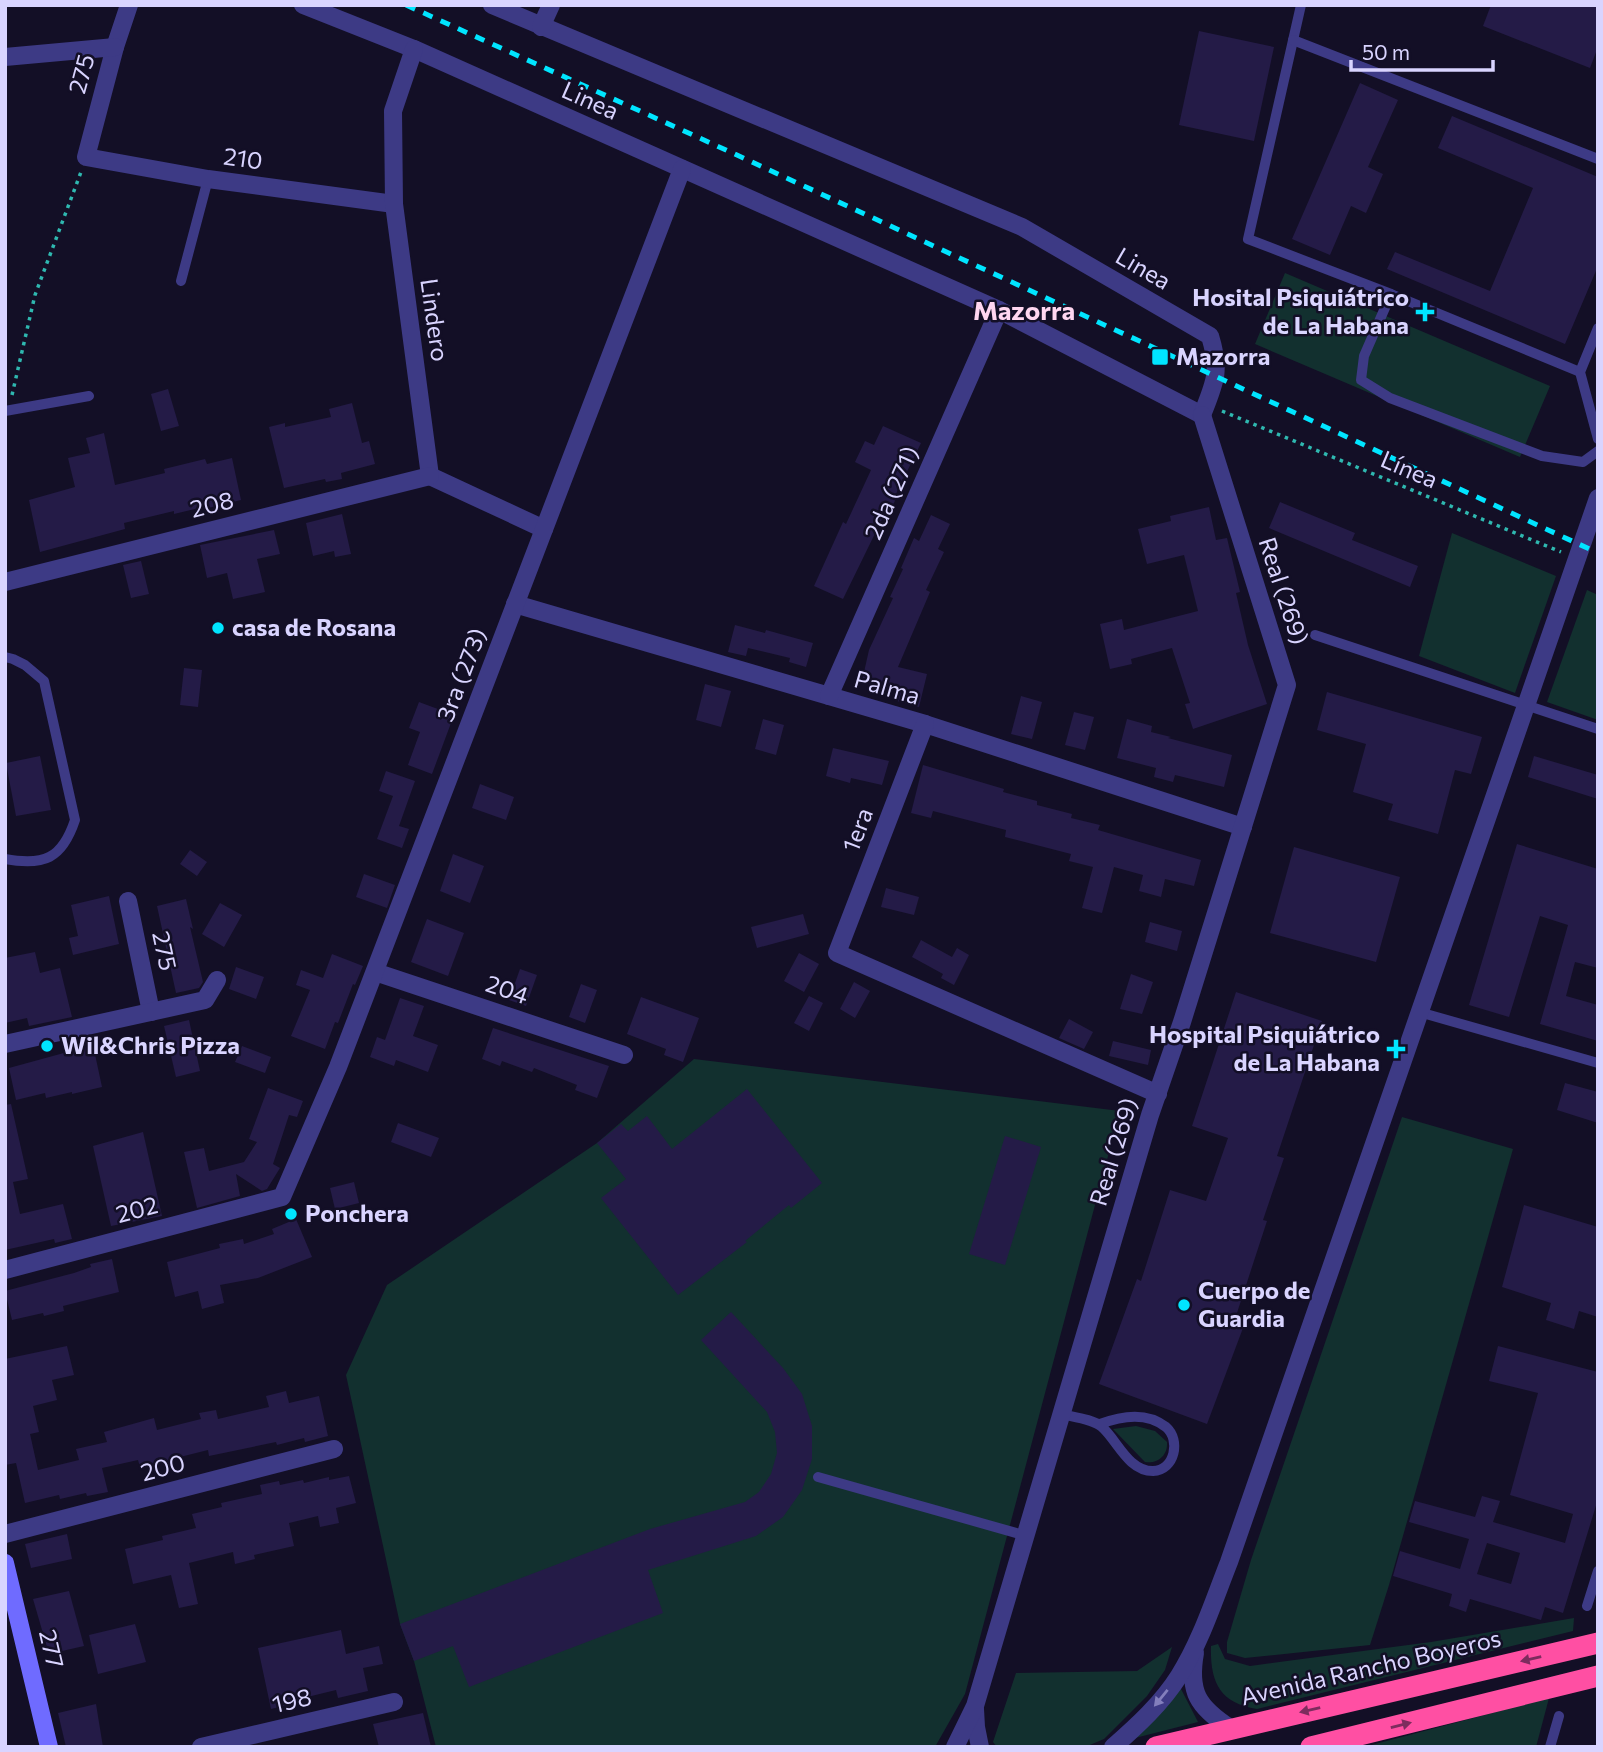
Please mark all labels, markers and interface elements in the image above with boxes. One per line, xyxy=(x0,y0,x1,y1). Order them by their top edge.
scale bar xyxy=(1351,28,1493,72)
text: 50 m xyxy=(1362,39,1410,64)
street label: 275 xyxy=(61,51,100,97)
street label: Linea xyxy=(558,74,623,125)
street label: 210 xyxy=(222,140,265,175)
street label: Linea xyxy=(1111,240,1176,295)
street label: Lindero xyxy=(415,276,456,363)
place label: Hosital Psiquiátrico de La Habana xyxy=(1192,282,1409,339)
district label: Mazorra xyxy=(973,294,1075,325)
marker: Hosital Psiquiátrico de La Habana xyxy=(1415,302,1435,322)
place label: Mazorra xyxy=(1176,341,1270,370)
marker: Mazorra xyxy=(1150,347,1170,367)
street label: 2da (271) xyxy=(857,441,924,544)
street label: Línea xyxy=(1377,444,1442,493)
street label: 208 xyxy=(187,484,236,523)
street label: Real (269) xyxy=(1253,533,1315,648)
place label: casa de Rosana xyxy=(232,612,396,641)
marker: casa de Rosana xyxy=(210,620,226,636)
street label: 3ra (273) xyxy=(430,624,492,725)
street label: Palma xyxy=(851,663,924,710)
street label: 1era xyxy=(835,803,878,856)
street label: 275 xyxy=(147,928,184,973)
street label: 204 xyxy=(482,968,533,1009)
place label: Hospital Psiquiátrico de La Habana xyxy=(1149,1019,1380,1076)
place label: Wil&Chris Pizza xyxy=(61,1030,240,1059)
marker: Wil&Chris Pizza xyxy=(39,1038,55,1054)
marker: Hospital Psiquiátrico de La Habana xyxy=(1386,1039,1406,1059)
street label: Real (269) xyxy=(1082,1094,1143,1209)
street label: 202 xyxy=(112,1189,161,1228)
place label: Ponchera xyxy=(305,1198,409,1227)
marker: Ponchera xyxy=(283,1206,299,1222)
place label: Cuerpo de Guardia xyxy=(1198,1275,1310,1332)
marker: Cuerpo de Guardia xyxy=(1176,1297,1192,1313)
street label: 200 xyxy=(137,1447,188,1486)
street label: Avenida Rancho Boyeros xyxy=(1238,1622,1504,1711)
street label: 277 xyxy=(34,1627,71,1671)
one-way arrow xyxy=(1520,1653,1542,1664)
street label: 198 xyxy=(269,1681,314,1718)
one-way arrow xyxy=(1154,1690,1169,1707)
one-way arrow xyxy=(1298,1704,1320,1715)
one-way arrow xyxy=(1390,1719,1412,1730)

